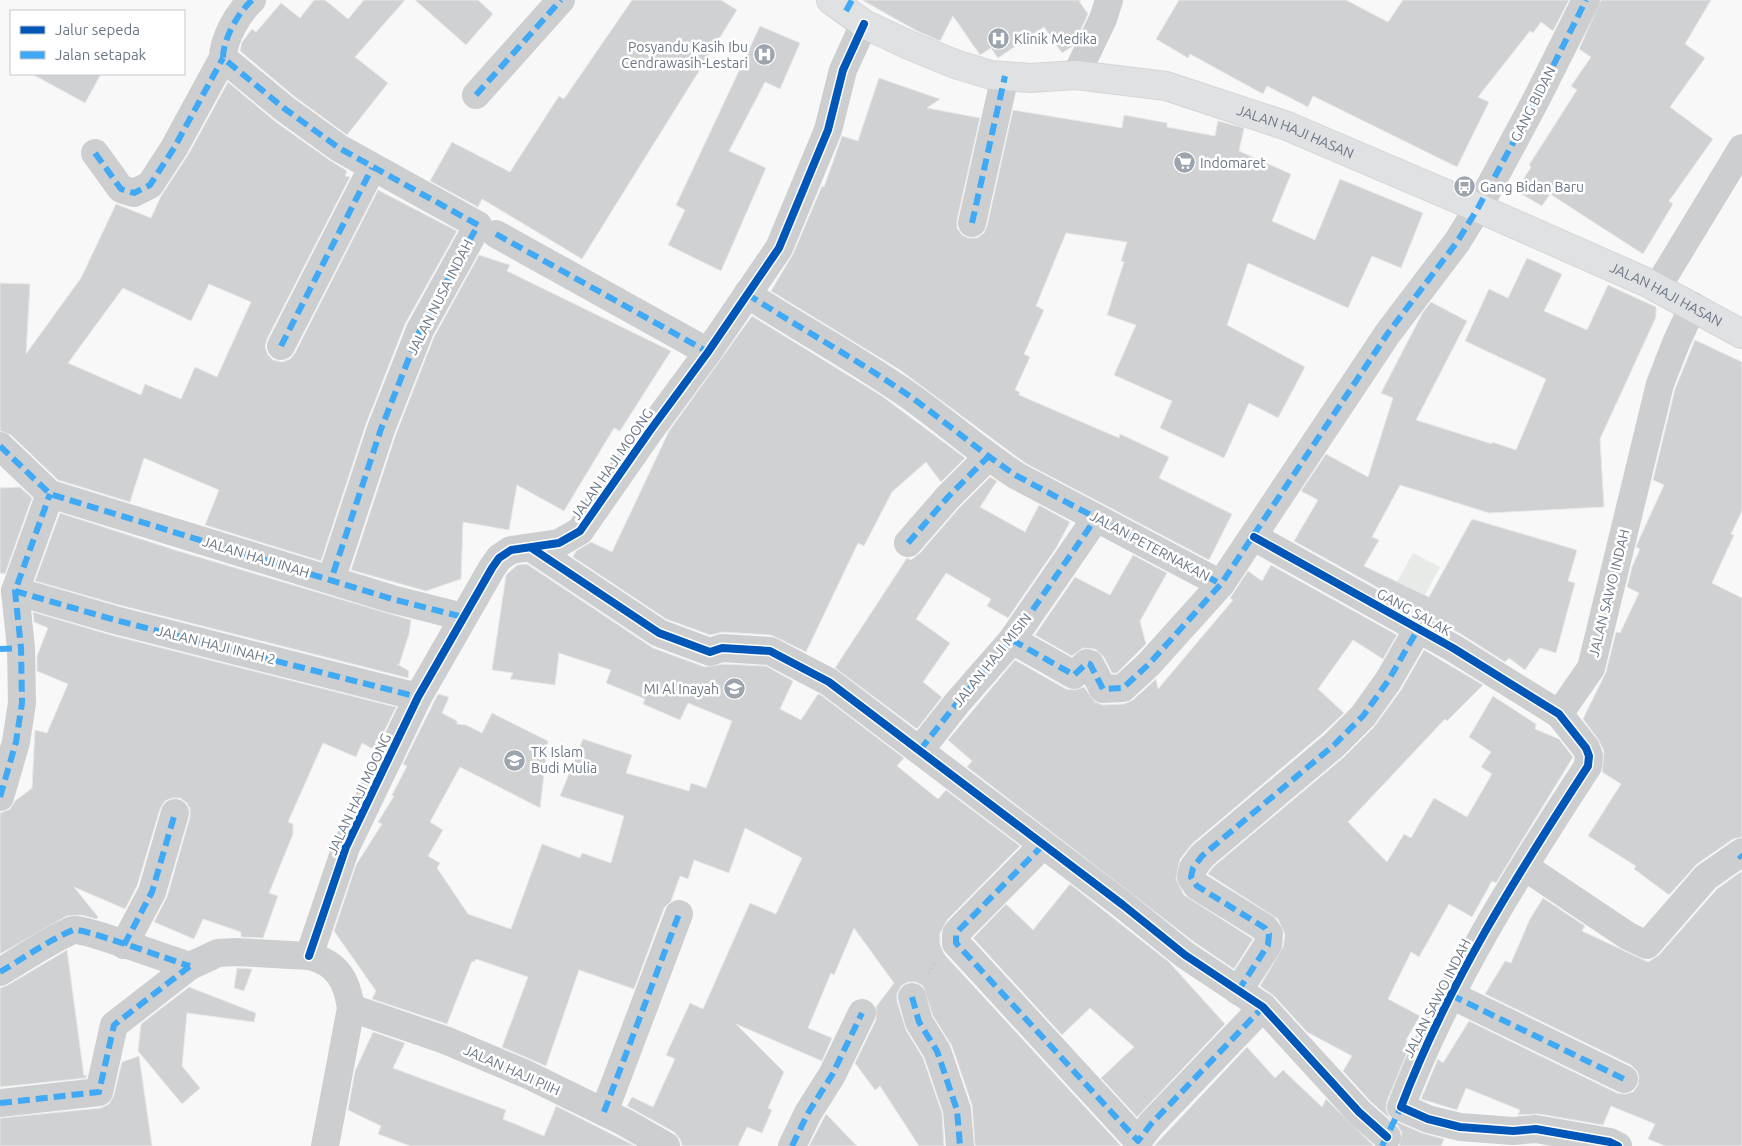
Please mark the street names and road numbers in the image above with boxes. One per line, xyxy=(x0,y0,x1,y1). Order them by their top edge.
street label: GANG BIDAN xyxy=(1507,64,1559,144)
street label: JALAN HAJI HASAN xyxy=(1235,102,1356,162)
street label: JALAN NUSA INDAH xyxy=(404,237,476,357)
street label: JALAN HAJI HASAN xyxy=(1607,259,1725,330)
street label: JALAN HAJI MOONG xyxy=(568,405,656,523)
street label: JALAN PETERNAKAN xyxy=(1087,508,1213,584)
street label: JALAN SAWO INDAH xyxy=(1585,527,1633,659)
street label: JALAN HAJI INAH xyxy=(201,533,311,581)
street label: GANG SALAK xyxy=(1374,585,1454,639)
street label: JALAN HAJI MISIN xyxy=(949,610,1035,710)
street label: JALAN HAJI INAH 2 xyxy=(155,622,277,668)
street label: JALAN HAJI MOONG xyxy=(324,731,394,857)
street label: JALAN SAWO INDAH xyxy=(1400,936,1474,1060)
street label: JALAN HAJI PIIH xyxy=(461,1042,563,1098)

